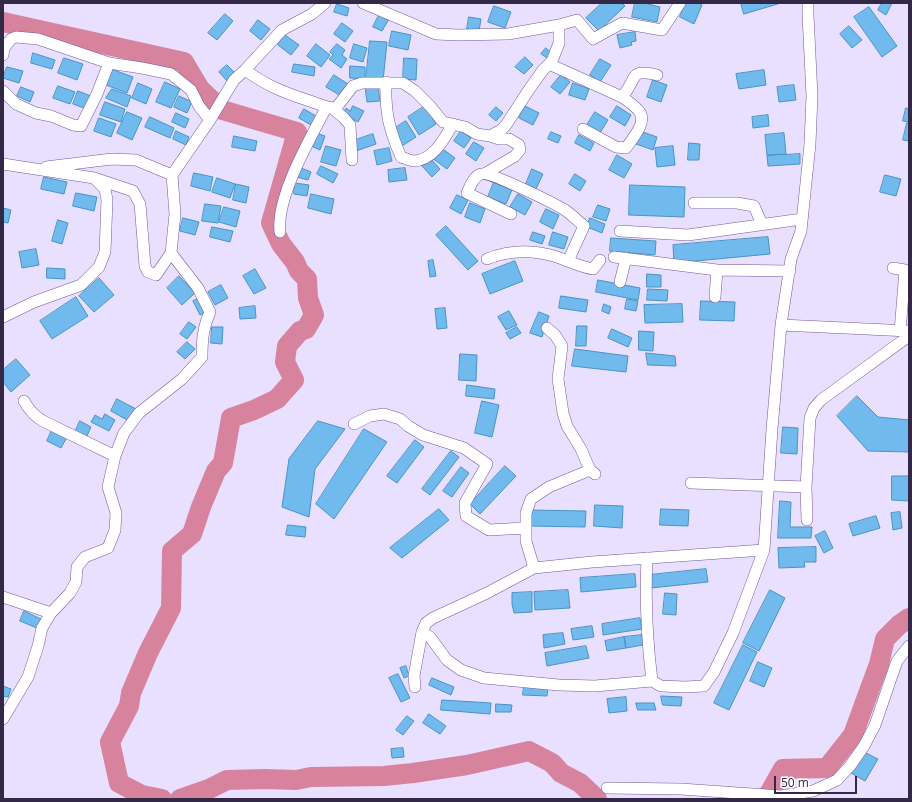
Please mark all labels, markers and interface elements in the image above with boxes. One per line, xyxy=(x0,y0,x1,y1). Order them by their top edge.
scale bar xyxy=(776,768,859,794)
text: 50 m xyxy=(781,774,809,791)

